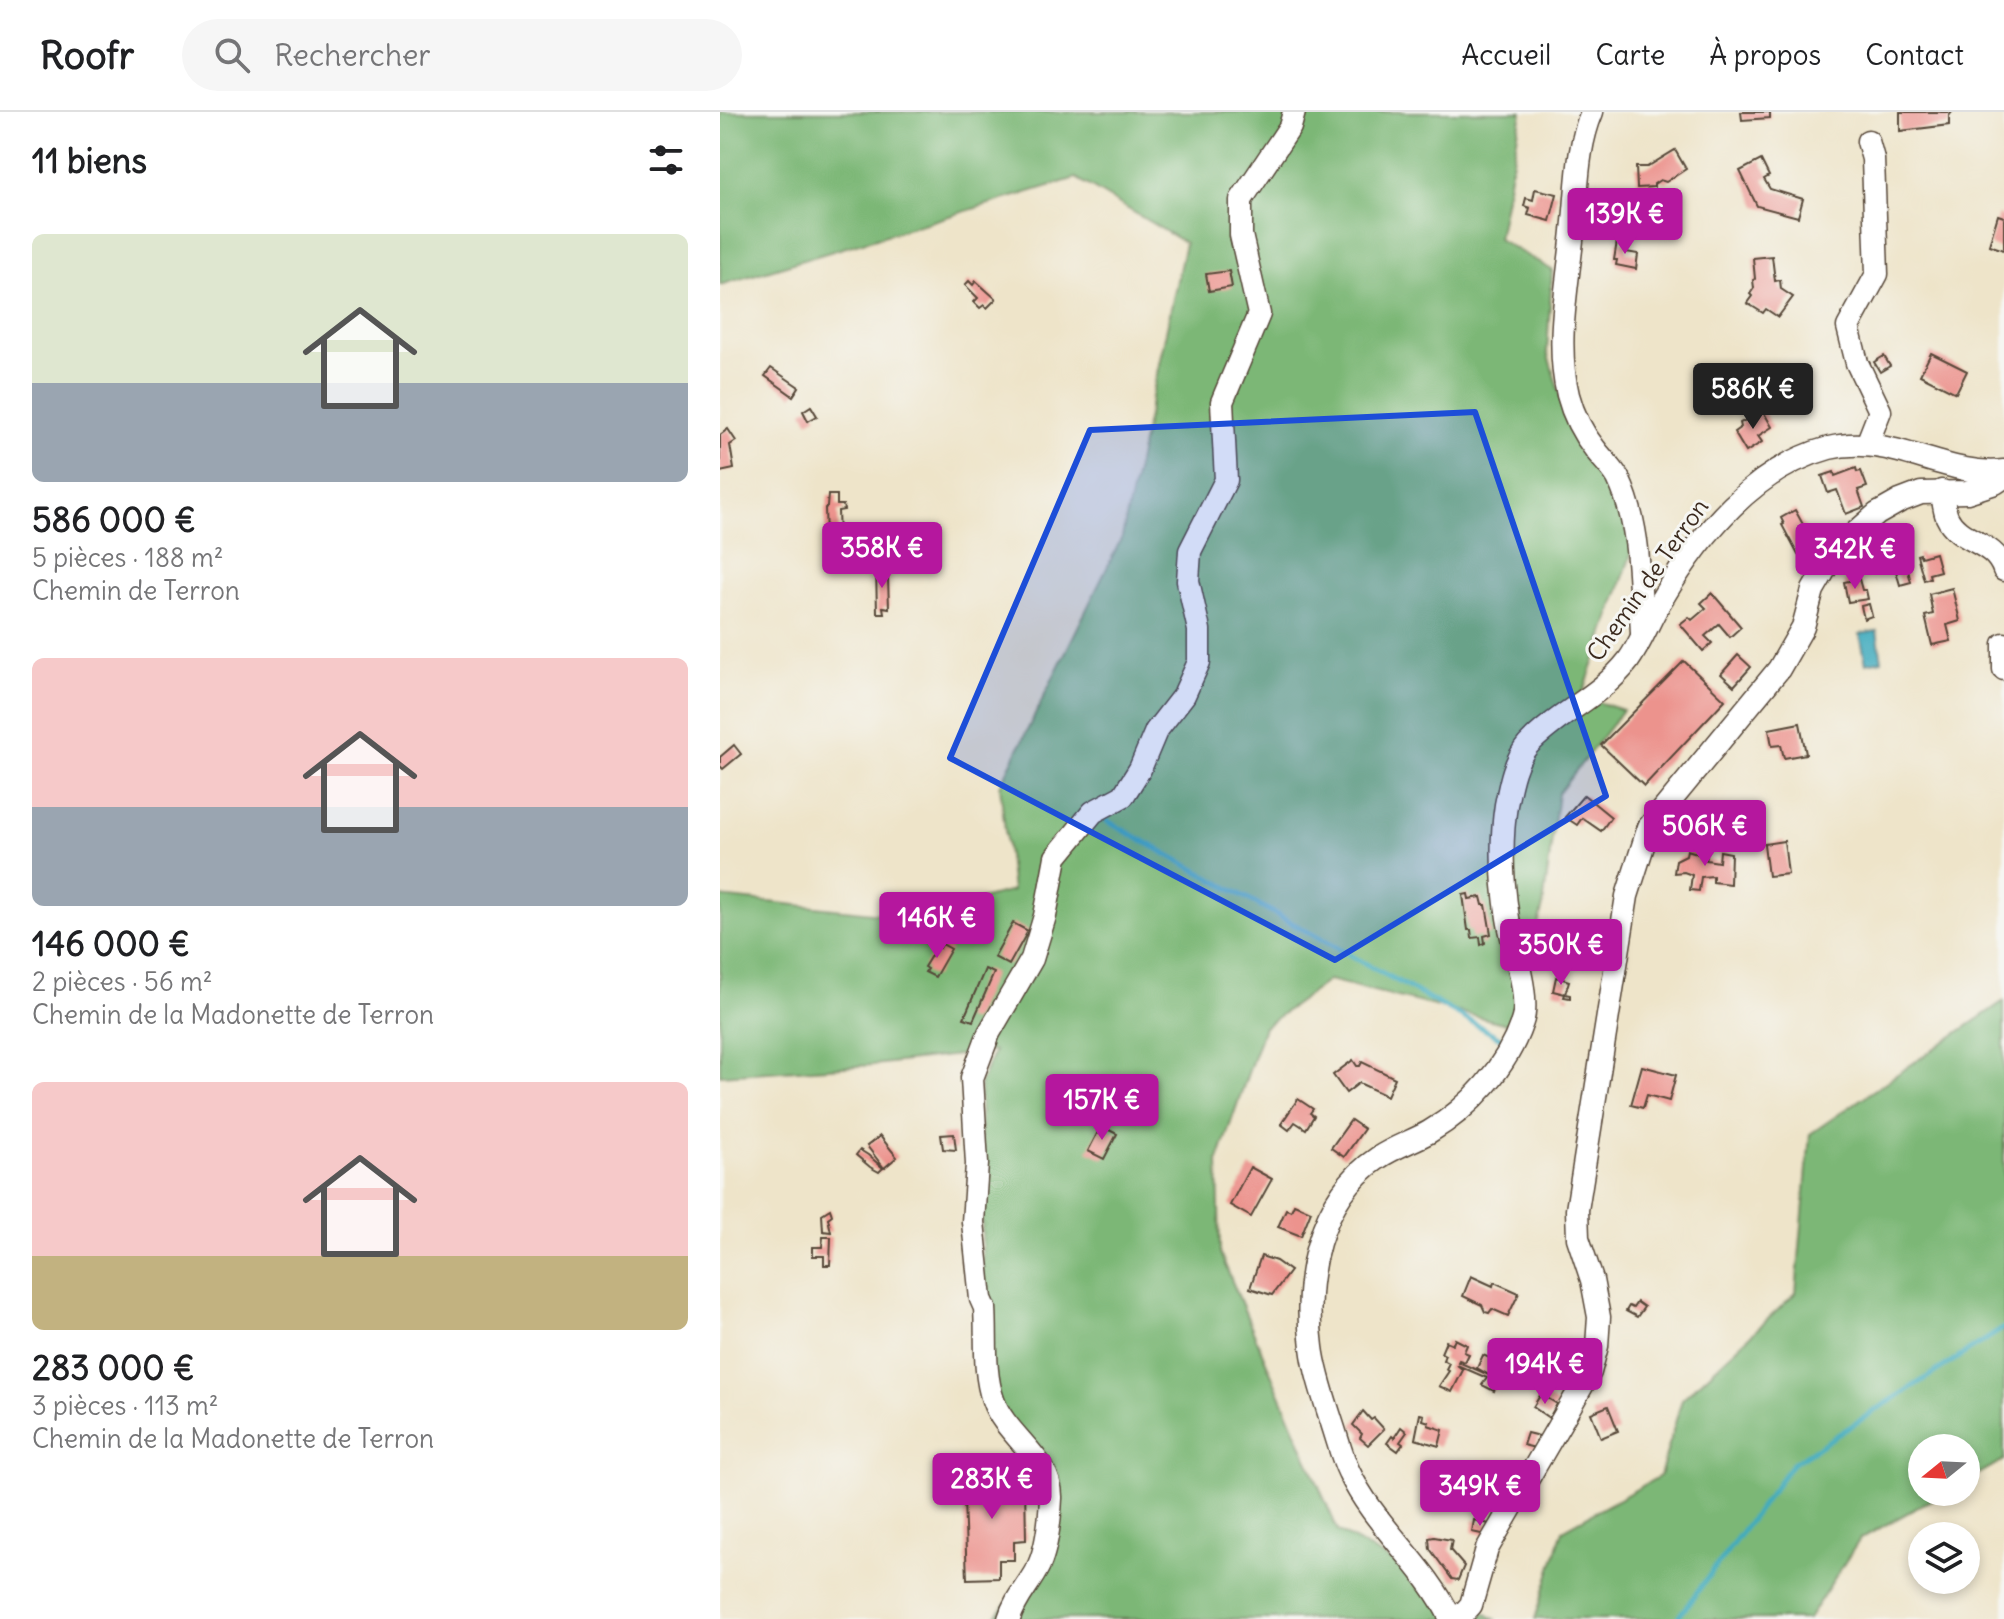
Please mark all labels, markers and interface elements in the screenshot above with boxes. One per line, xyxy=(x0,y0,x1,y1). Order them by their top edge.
search box xyxy=(182,19,742,91)
text: Roofr xyxy=(40,32,134,79)
icon: search xyxy=(210,33,254,77)
text: Rechercher xyxy=(274,36,431,74)
text: Accueil xyxy=(1461,37,1551,73)
text: Carte xyxy=(1595,37,1665,73)
text: À propos xyxy=(1709,37,1821,73)
text: Contact xyxy=(1865,37,1964,73)
icon: filters xyxy=(644,138,688,182)
text: 11 biens xyxy=(32,139,147,182)
pin: 139K € xyxy=(1560,188,1690,256)
text: 139K € xyxy=(1585,197,1665,230)
icon: home xyxy=(288,286,432,430)
pin: 586K € xyxy=(1688,363,1818,431)
text: 586K € xyxy=(1711,372,1795,405)
street label: Chemin de Terron xyxy=(1580,492,1715,667)
text: 586 000 € xyxy=(32,498,196,541)
pin: 358K € xyxy=(817,522,947,590)
pin: 342K € xyxy=(1790,523,1920,591)
text: 358K € xyxy=(840,531,924,564)
text: 342K € xyxy=(1813,532,1897,565)
text: 5 pièces · 188 m² xyxy=(32,541,224,574)
text: Chemin de Terron xyxy=(32,574,240,607)
icon: home xyxy=(288,710,432,854)
pin: 506K € xyxy=(1640,800,1770,868)
text: 506K € xyxy=(1662,809,1748,842)
pin: 146K € xyxy=(872,892,1002,960)
text: 146K € xyxy=(897,901,977,934)
pin: 350K € xyxy=(1496,919,1626,987)
text: 146 000 € xyxy=(32,922,190,965)
text: 350K € xyxy=(1518,928,1604,961)
text: 2 pièces · 56 m² xyxy=(32,965,213,998)
text: Chemin de la Madonette de Terron xyxy=(32,998,434,1031)
pin: 157K € xyxy=(1037,1074,1167,1142)
text: 157K € xyxy=(1064,1083,1141,1116)
icon: home xyxy=(288,1134,432,1278)
pin: 194K € xyxy=(1480,1338,1610,1406)
text: 283 000 € xyxy=(32,1346,195,1389)
text: 194K € xyxy=(1505,1347,1585,1380)
text: 3 pièces · 113 m² xyxy=(32,1389,219,1422)
text: Chemin de la Madonette de Terron xyxy=(32,1422,434,1455)
north arrow xyxy=(1908,1434,1980,1506)
map controls xyxy=(1908,1434,1980,1594)
pin: 283K € xyxy=(927,1453,1057,1521)
pin: 349K € xyxy=(1415,1460,1545,1528)
text: 283K € xyxy=(951,1462,1033,1495)
text: 349K € xyxy=(1438,1469,1522,1502)
button: layers xyxy=(1908,1522,1980,1594)

